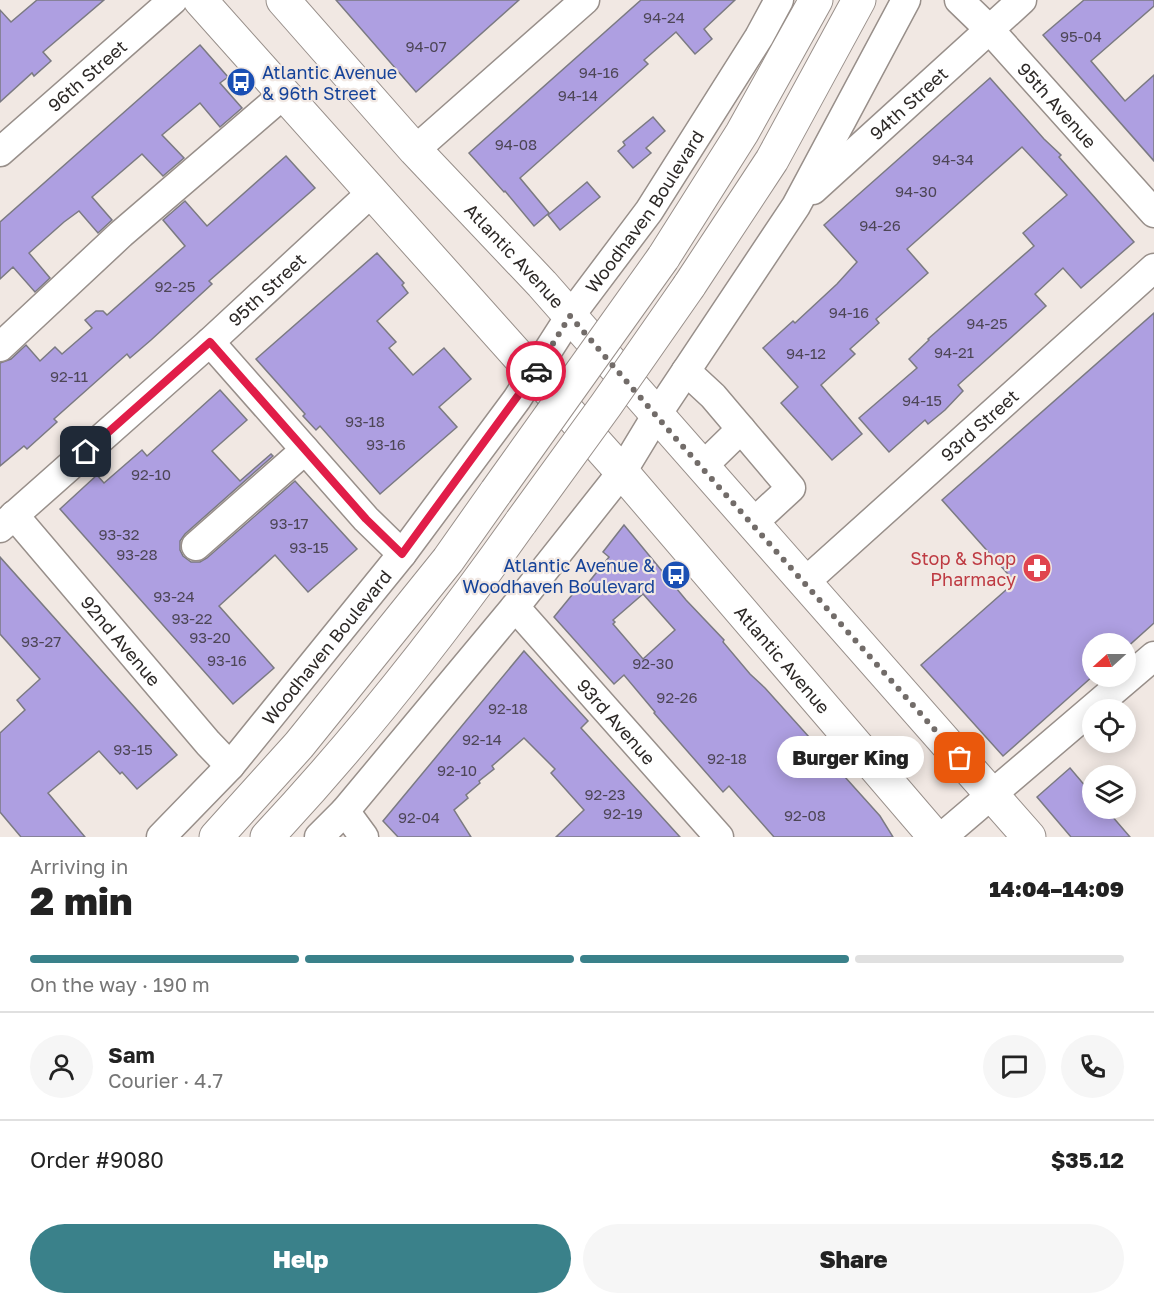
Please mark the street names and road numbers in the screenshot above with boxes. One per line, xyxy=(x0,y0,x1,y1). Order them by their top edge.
street label: 96th Street xyxy=(43,35,131,116)
street label: 95th Avenue xyxy=(1013,58,1101,153)
street label: 94th Street xyxy=(865,62,952,144)
street label: Woodhaven Boulevard xyxy=(580,126,708,297)
street label: Atlantic Avenue xyxy=(460,199,569,312)
street label: 95th Street xyxy=(224,248,310,331)
street label: 93rd Street xyxy=(936,384,1023,466)
street label: Woodhaven Boulevard xyxy=(257,565,396,729)
street label: 92nd Avenue xyxy=(76,591,165,690)
street label: Atlantic Avenue xyxy=(730,601,835,718)
street label: 93rd Avenue xyxy=(573,674,660,769)

